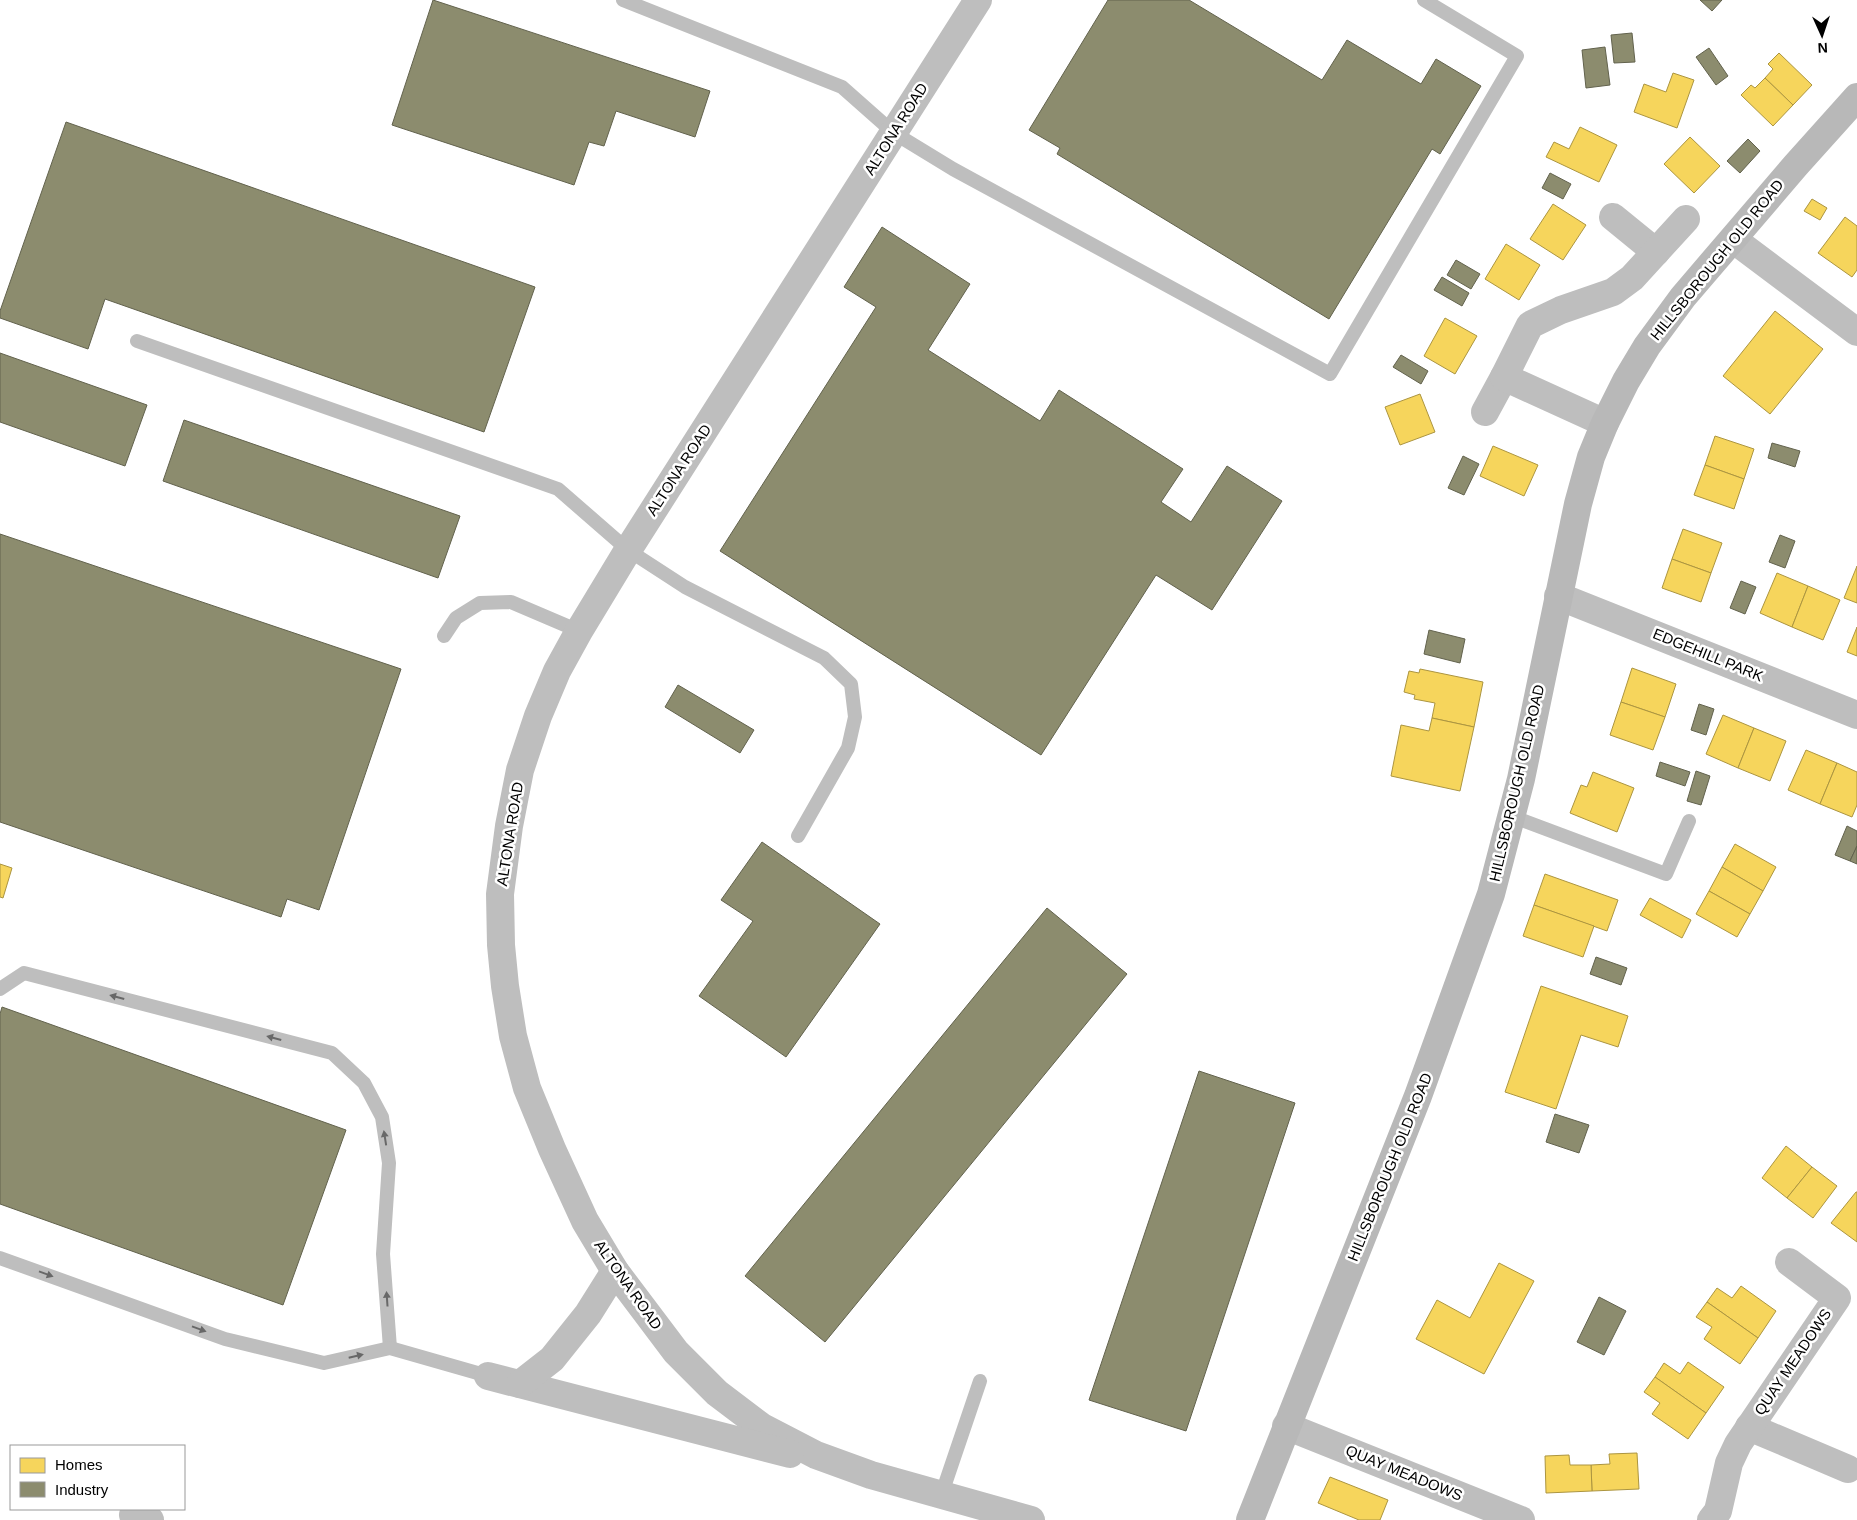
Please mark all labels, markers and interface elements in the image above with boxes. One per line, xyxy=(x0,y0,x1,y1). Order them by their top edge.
north arrow xyxy=(1797,10,1847,60)
text: N xyxy=(1817,40,1828,56)
street label: ALTONA ROAD xyxy=(860,79,931,178)
street label: HILLSBOROUGH OLD ROAD xyxy=(1647,176,1787,343)
street label: ALTONA ROAD xyxy=(643,421,714,519)
street label: EDGEHILL PARK xyxy=(1651,625,1766,684)
street label: HILLSBOROUGH OLD ROAD xyxy=(1486,683,1548,883)
street label: ALTONA ROAD xyxy=(493,780,526,887)
one-way arrow xyxy=(109,993,125,1001)
one-way arrow xyxy=(267,1034,282,1042)
street label: HILLSBOROUGH OLD ROAD xyxy=(1344,1070,1435,1264)
one-way arrow xyxy=(381,1129,389,1145)
street label: ALTONA ROAD xyxy=(591,1237,666,1333)
one-way arrow xyxy=(39,1270,54,1278)
one-way arrow xyxy=(382,1291,390,1307)
street label: QUAY MEADOWS xyxy=(1751,1305,1834,1418)
one-way arrow xyxy=(192,1326,207,1334)
one-way arrow xyxy=(348,1352,363,1360)
street label: QUAY MEADOWS xyxy=(1343,1441,1465,1504)
legend xyxy=(10,1445,185,1510)
text: Homes xyxy=(55,1456,103,1473)
text: Industry xyxy=(55,1481,109,1498)

